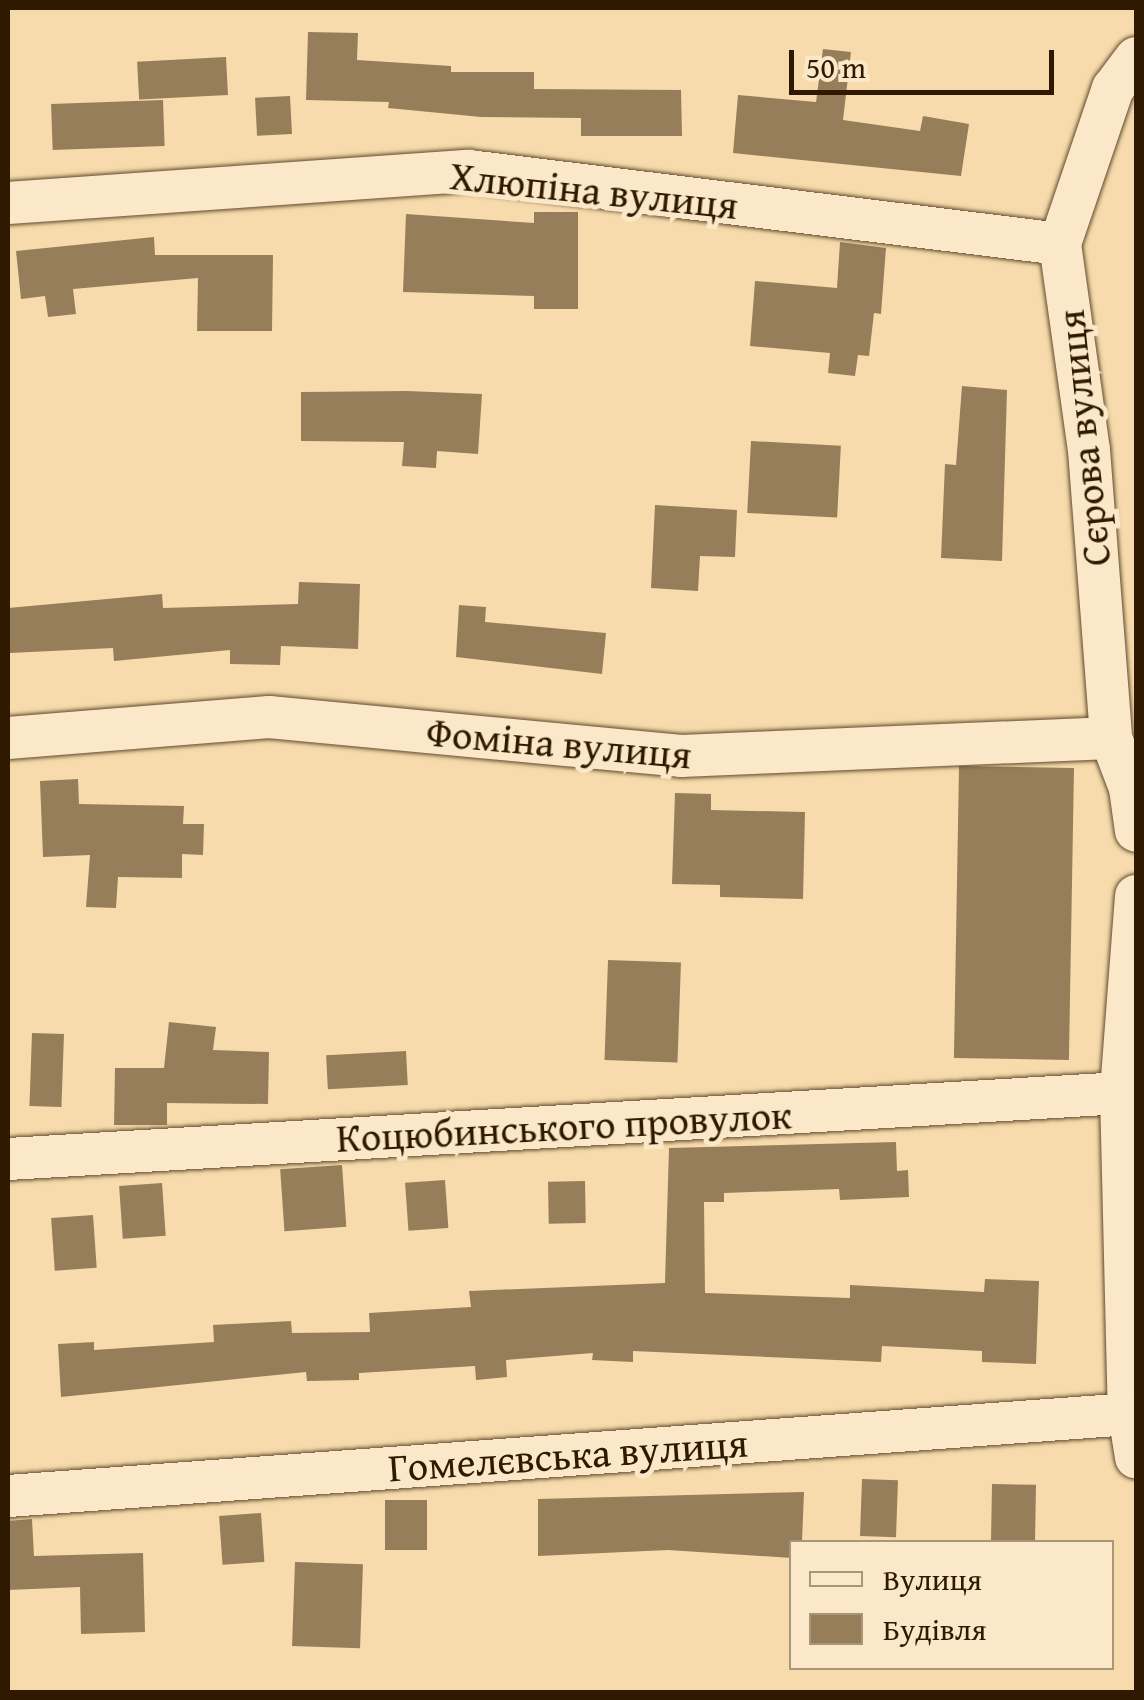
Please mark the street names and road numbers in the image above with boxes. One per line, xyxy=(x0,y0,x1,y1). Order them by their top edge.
street label: Хлюпіна вулиця xyxy=(448,151,740,229)
street label: Сєрова вулиця xyxy=(1046,307,1120,569)
street label: Фоміна вулиця xyxy=(424,708,694,778)
street label: Коцюбинського провулок xyxy=(335,1090,793,1162)
street label: Гомелєвська вулиця xyxy=(387,1418,749,1492)

